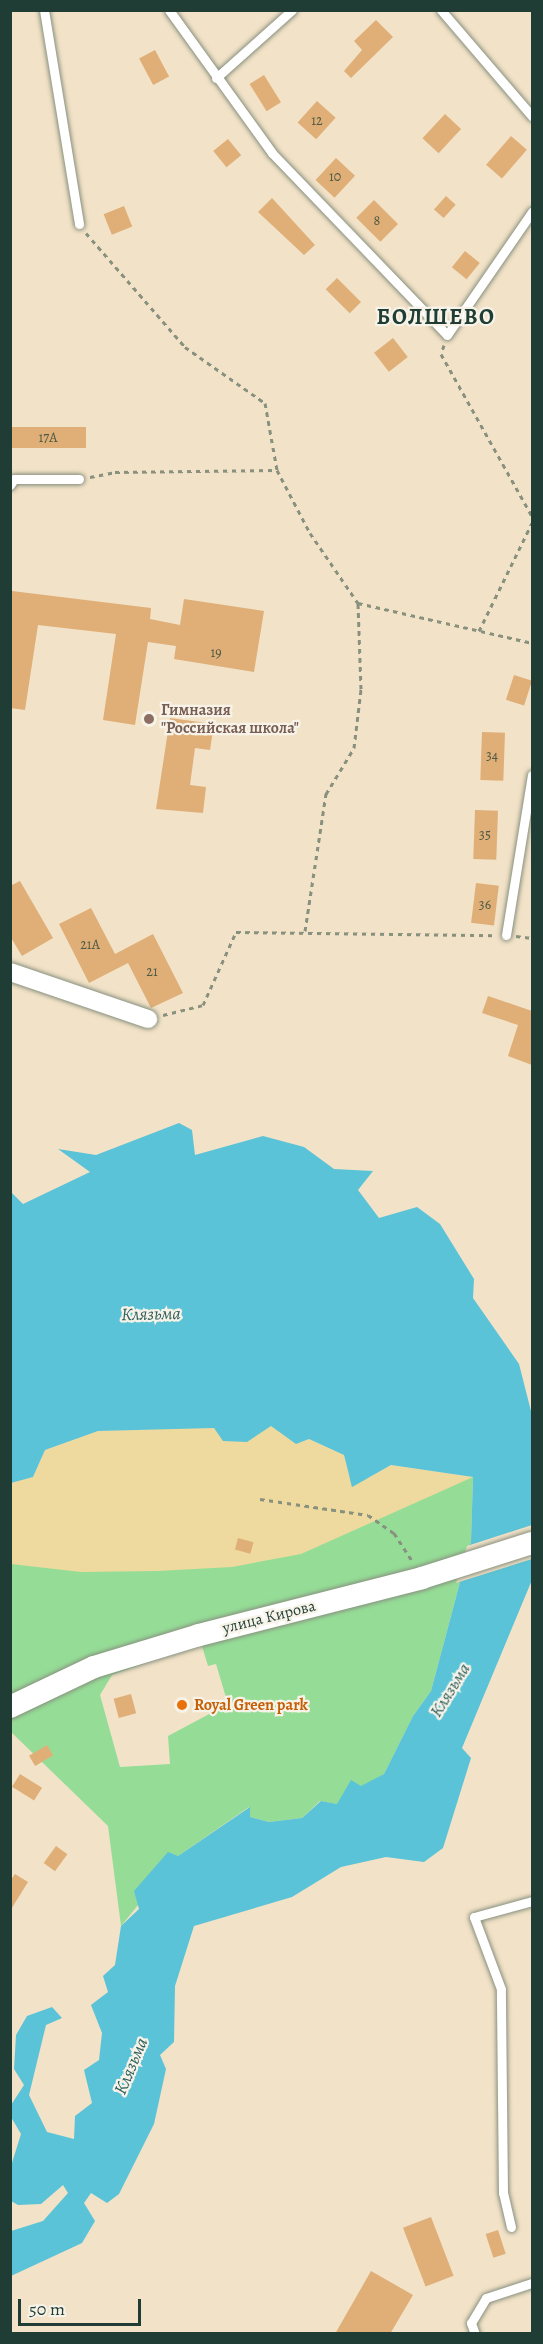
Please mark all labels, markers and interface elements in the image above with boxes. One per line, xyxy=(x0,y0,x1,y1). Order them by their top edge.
house number: 12 xyxy=(311,113,323,129)
house number: 10 xyxy=(329,169,341,185)
house number: 8 xyxy=(374,213,380,229)
district label: БОЛШЕВО xyxy=(377,305,495,331)
house number: 17А xyxy=(39,430,57,446)
house number: 19 xyxy=(210,645,222,661)
place label: Гимназия "Российская школа" xyxy=(161,700,299,738)
marker: Гимназия "Российская школа" xyxy=(142,712,156,726)
house number: 34 xyxy=(486,748,498,764)
house number: 35 xyxy=(479,827,491,843)
house number: 36 xyxy=(479,897,491,913)
house number: 21А xyxy=(80,937,100,953)
house number: 21 xyxy=(146,964,158,980)
water label: Клязьма xyxy=(121,1303,181,1325)
street label: улица Кирова xyxy=(221,1596,317,1638)
water label: Клязьма xyxy=(425,1659,475,1721)
place label: Royal Green park xyxy=(194,1695,308,1715)
marker: Royal Green park xyxy=(175,1698,189,1712)
water label: Клязьма xyxy=(109,2034,153,2098)
scale bar xyxy=(21,2287,144,2325)
text: 50 m xyxy=(29,2297,65,2321)

